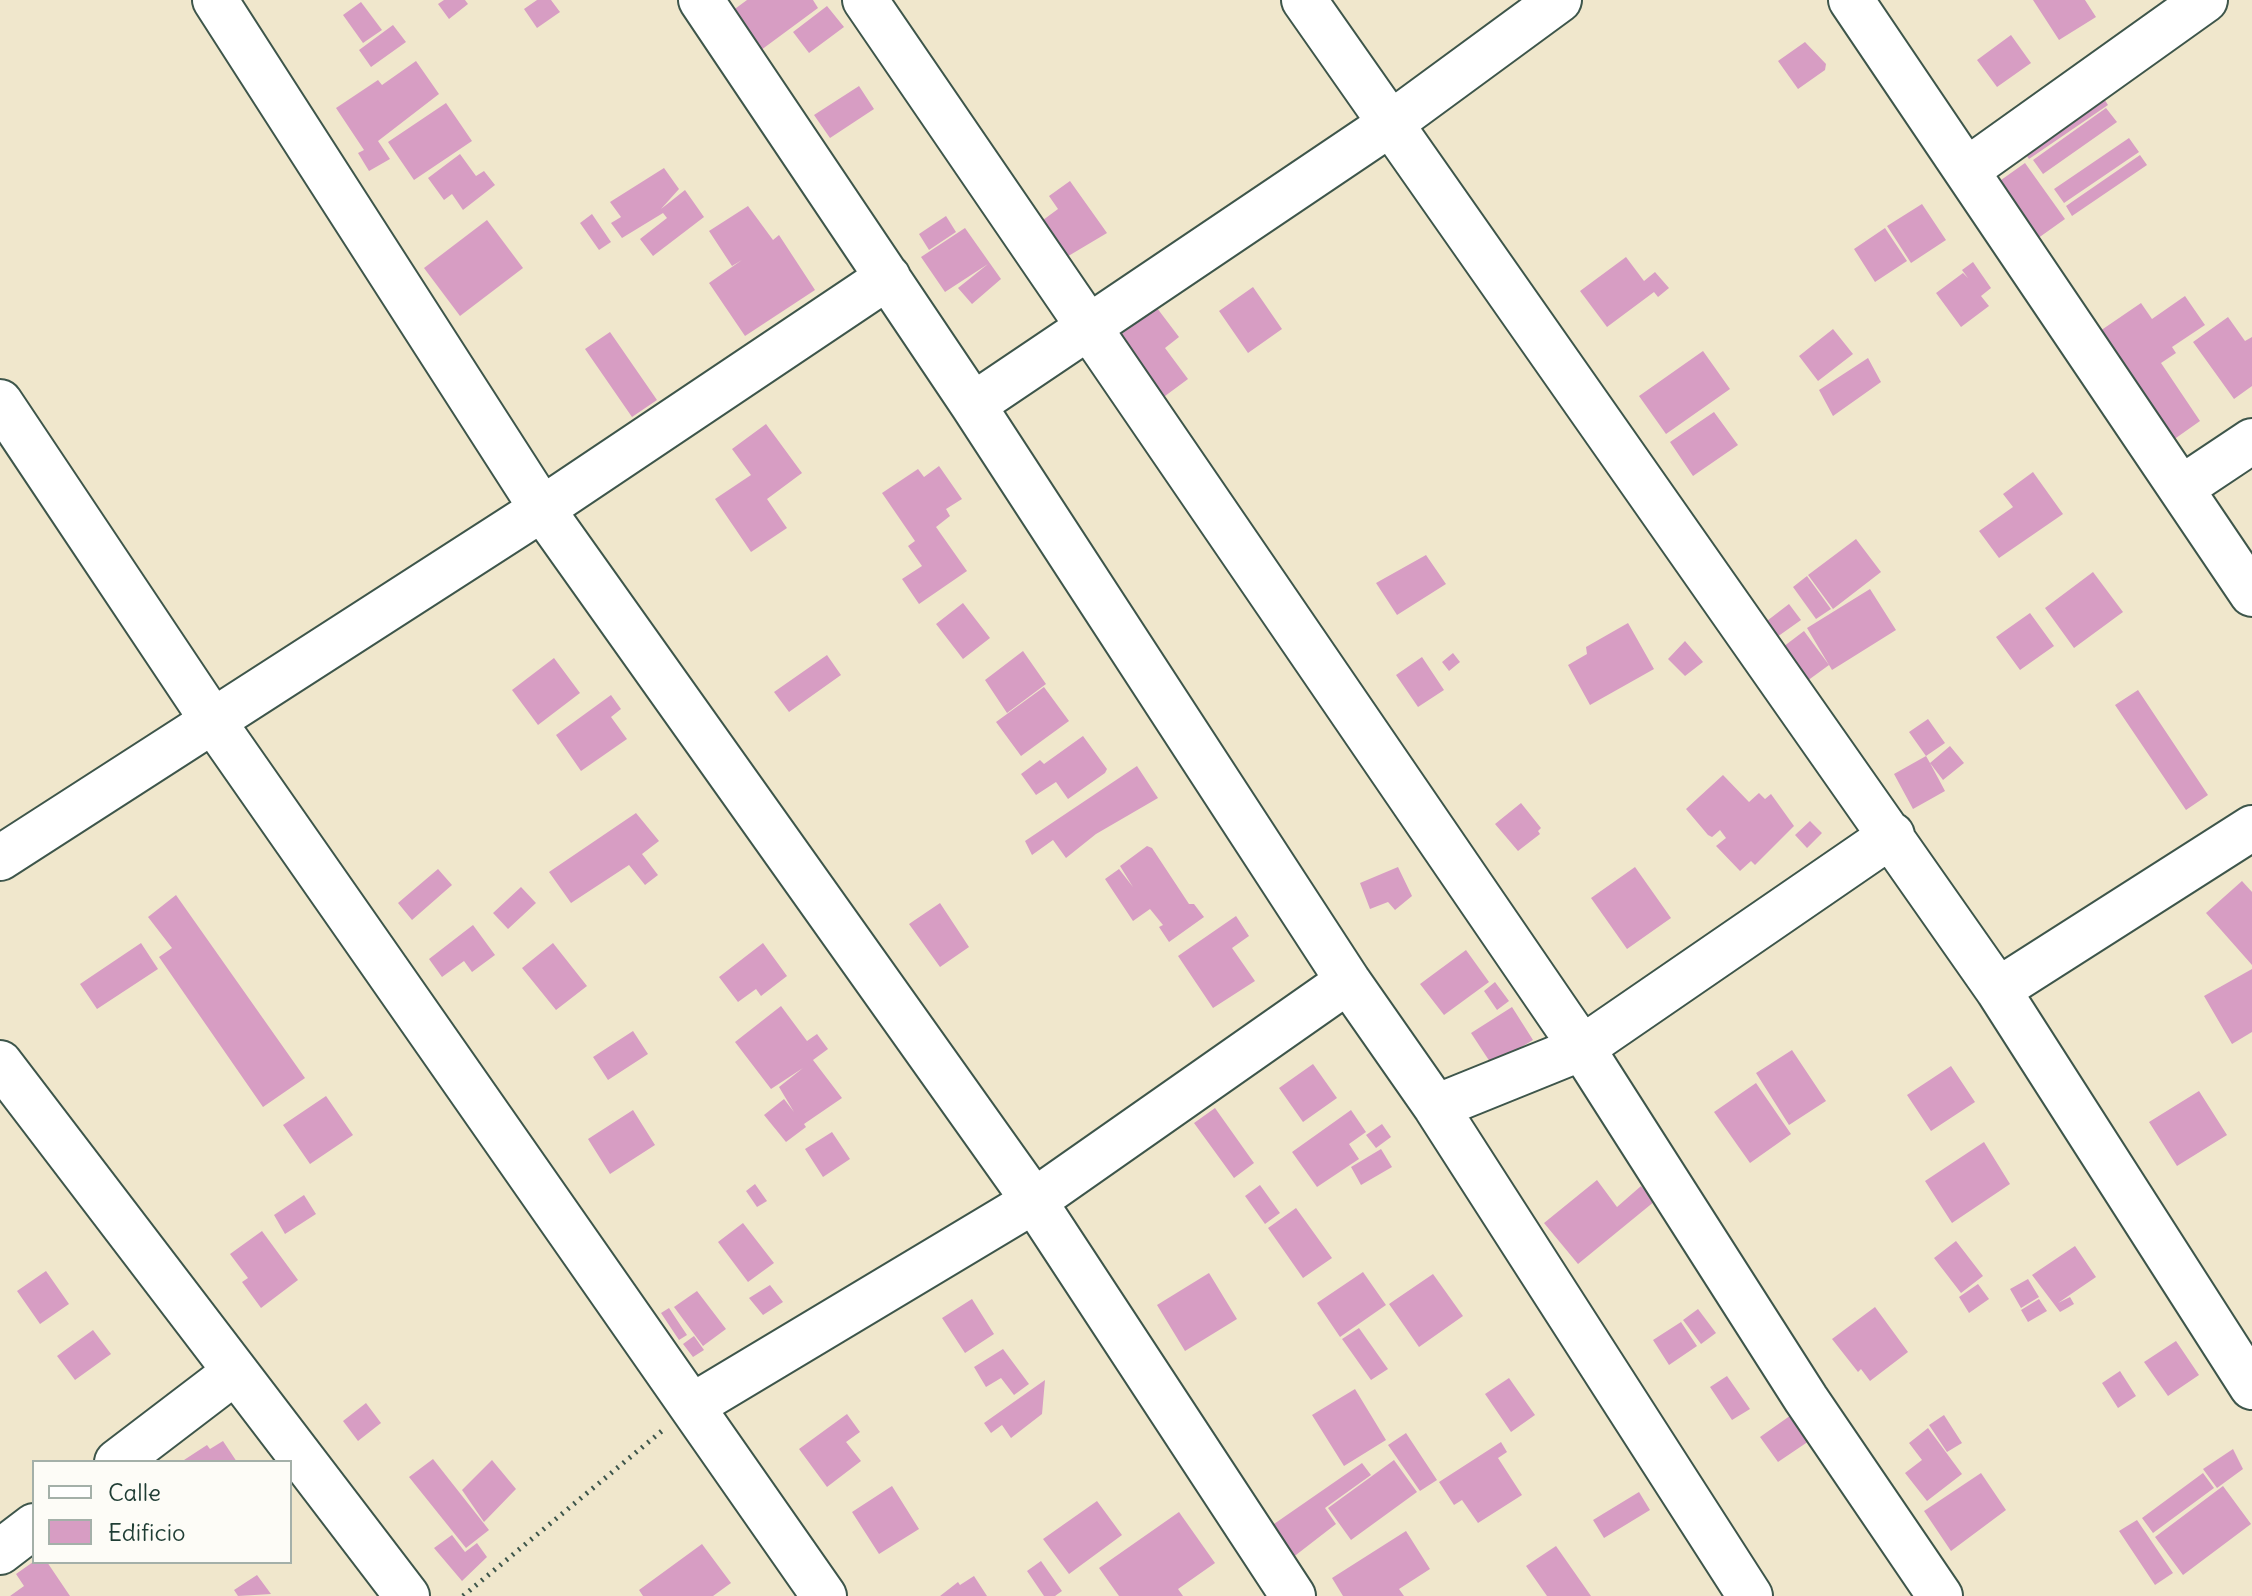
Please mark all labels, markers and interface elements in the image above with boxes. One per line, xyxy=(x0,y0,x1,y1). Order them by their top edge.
legend xyxy=(32,1460,292,1564)
text: Calle xyxy=(108,1477,161,1507)
text: Edificio xyxy=(108,1517,186,1547)

